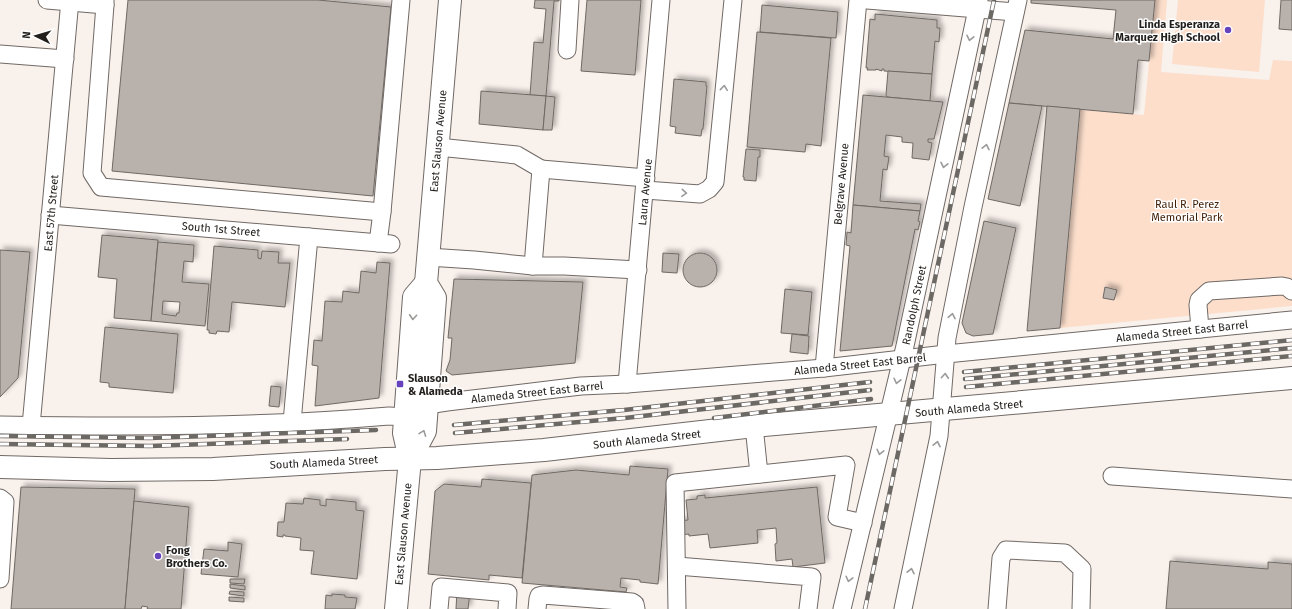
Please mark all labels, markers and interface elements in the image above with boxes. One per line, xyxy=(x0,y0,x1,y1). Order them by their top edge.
north arrow xyxy=(16,16,56,56)
place label: Linda Esperanza Marquez High School xyxy=(1115,18,1221,44)
marker: Linda Esperanza Marquez High School xyxy=(1223,25,1233,35)
text: N xyxy=(20,31,33,39)
one-way arrow xyxy=(967,35,975,41)
one-way arrow xyxy=(719,85,728,91)
street label: East Slauson Avenue xyxy=(428,89,449,193)
street label: Belgrave Avenue xyxy=(831,143,852,226)
one-way arrow xyxy=(982,144,990,151)
street label: Laura Avenue xyxy=(636,158,655,226)
one-way arrow xyxy=(940,162,948,168)
street label: East 57th Street xyxy=(42,174,61,252)
one-way arrow xyxy=(681,188,687,197)
park label: Raul R. Perez Memorial Park xyxy=(1151,198,1223,224)
street label: South 1st Street xyxy=(181,220,261,239)
street label: Randolph Street xyxy=(900,264,929,346)
one-way arrow xyxy=(947,313,955,319)
one-way arrow xyxy=(408,314,417,320)
street label: Alameda Street East Barrel xyxy=(1115,318,1249,345)
street label: Alameda Street East Barrel xyxy=(793,351,927,378)
place label: Slauson & Alameda xyxy=(408,372,463,398)
one-way arrow xyxy=(940,373,949,379)
one-way arrow xyxy=(893,377,902,384)
marker: Slauson & Alameda xyxy=(395,379,405,389)
street label: Alameda Street East Barrel xyxy=(470,379,604,406)
street label: South Alameda Street xyxy=(915,397,1024,420)
street label: South Alameda Street xyxy=(592,427,702,452)
one-way arrow xyxy=(418,430,426,437)
one-way arrow xyxy=(933,440,941,447)
one-way arrow xyxy=(876,449,885,456)
street label: South Alameda Street xyxy=(270,453,378,472)
street label: East Slauson Avenue xyxy=(393,482,414,586)
place label: Fong Brothers Co. xyxy=(166,544,228,570)
marker: Fong Brothers Co. xyxy=(153,551,163,561)
one-way arrow xyxy=(906,568,914,574)
one-way arrow xyxy=(845,575,854,582)

